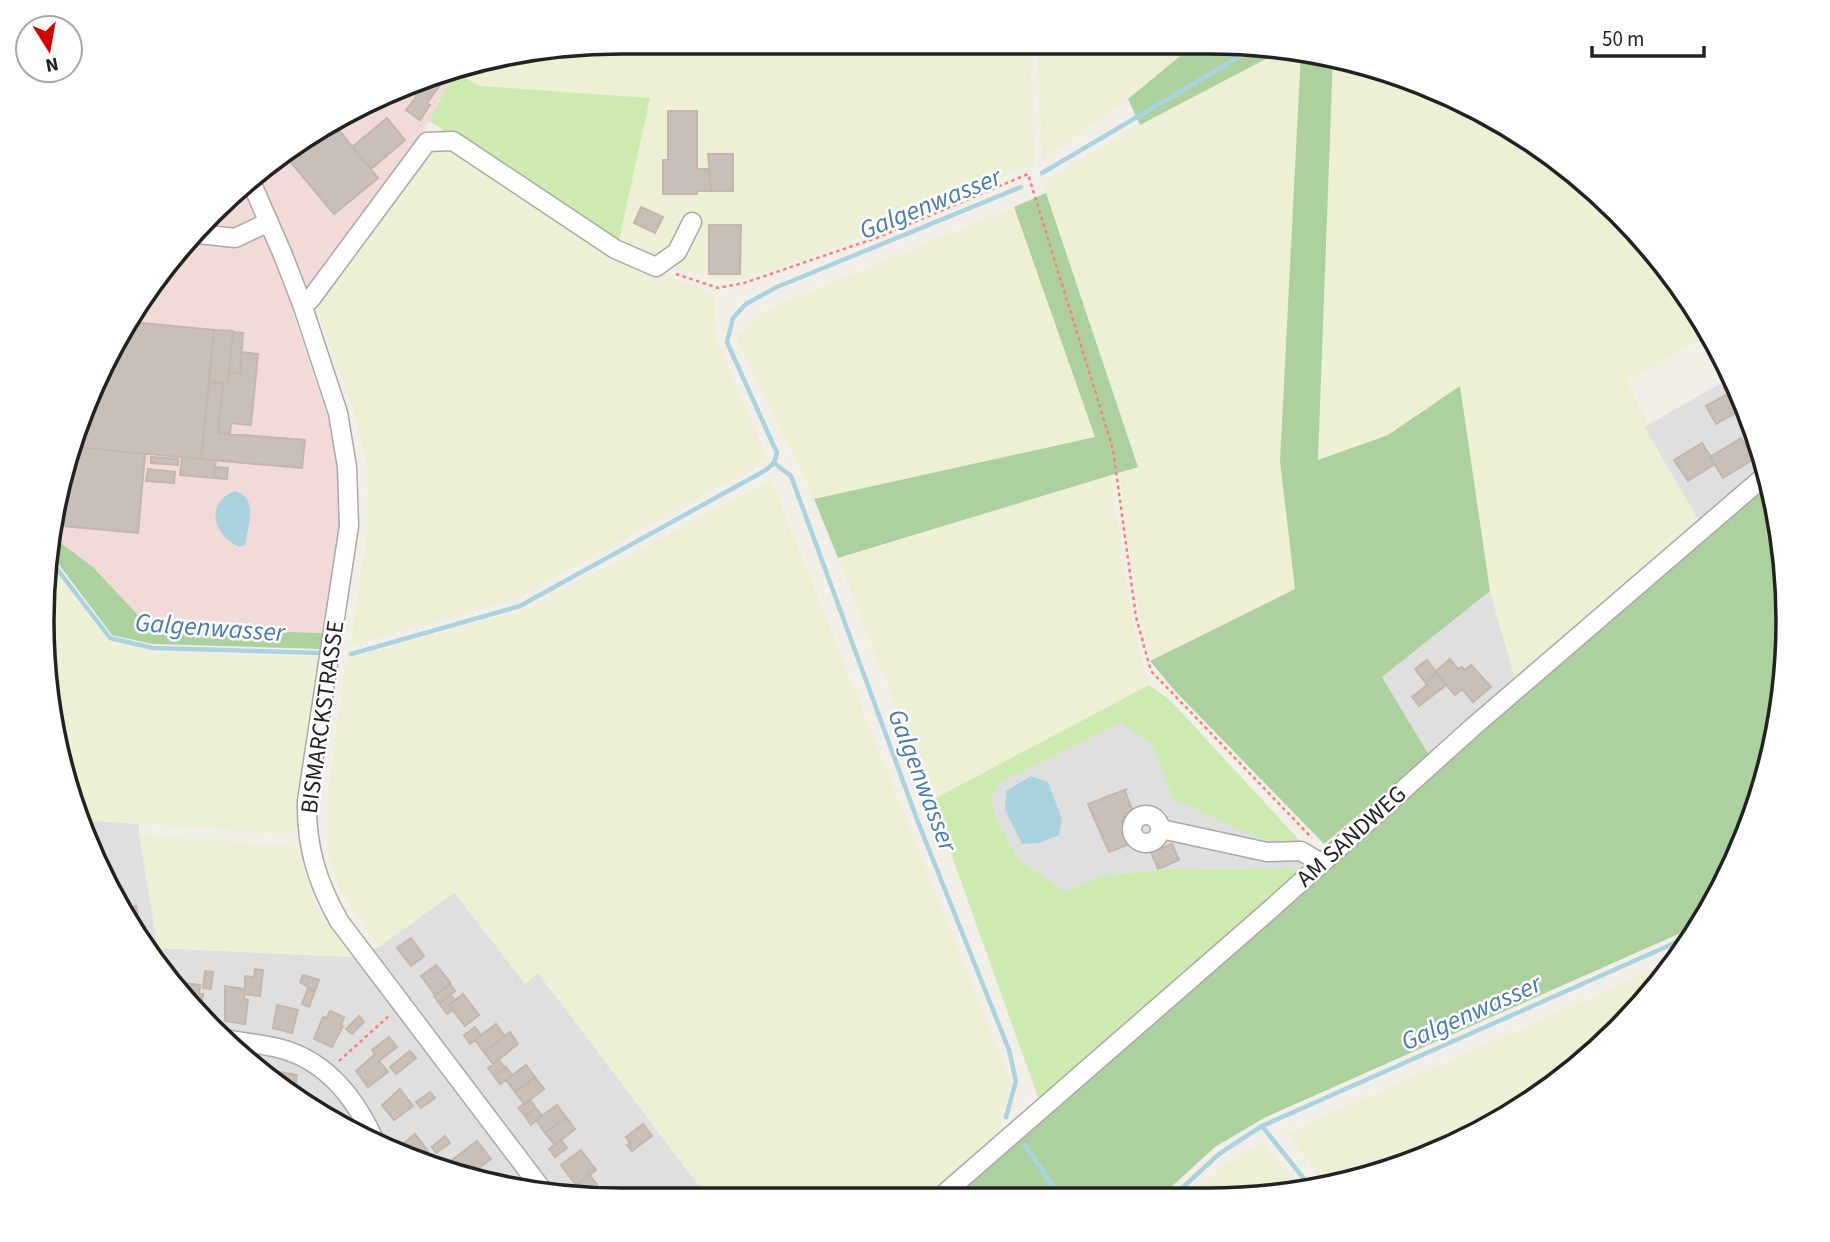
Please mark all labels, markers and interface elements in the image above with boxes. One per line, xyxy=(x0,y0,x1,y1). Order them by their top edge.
north arrow xyxy=(14,14,84,84)
scale bar xyxy=(1592,14,1704,58)
text: 50 m xyxy=(1602,24,1644,54)
text: N xyxy=(43,50,61,79)
water label: Galgenwasser xyxy=(854,158,1008,249)
water label: Galgenwasser xyxy=(134,604,287,651)
street label: BISMARCKSTRASSE xyxy=(292,618,353,816)
water label: Galgenwasser xyxy=(878,703,967,858)
street label: AM SANDWEG xyxy=(1288,777,1414,895)
water label: Galgenwasser xyxy=(1395,965,1548,1060)

